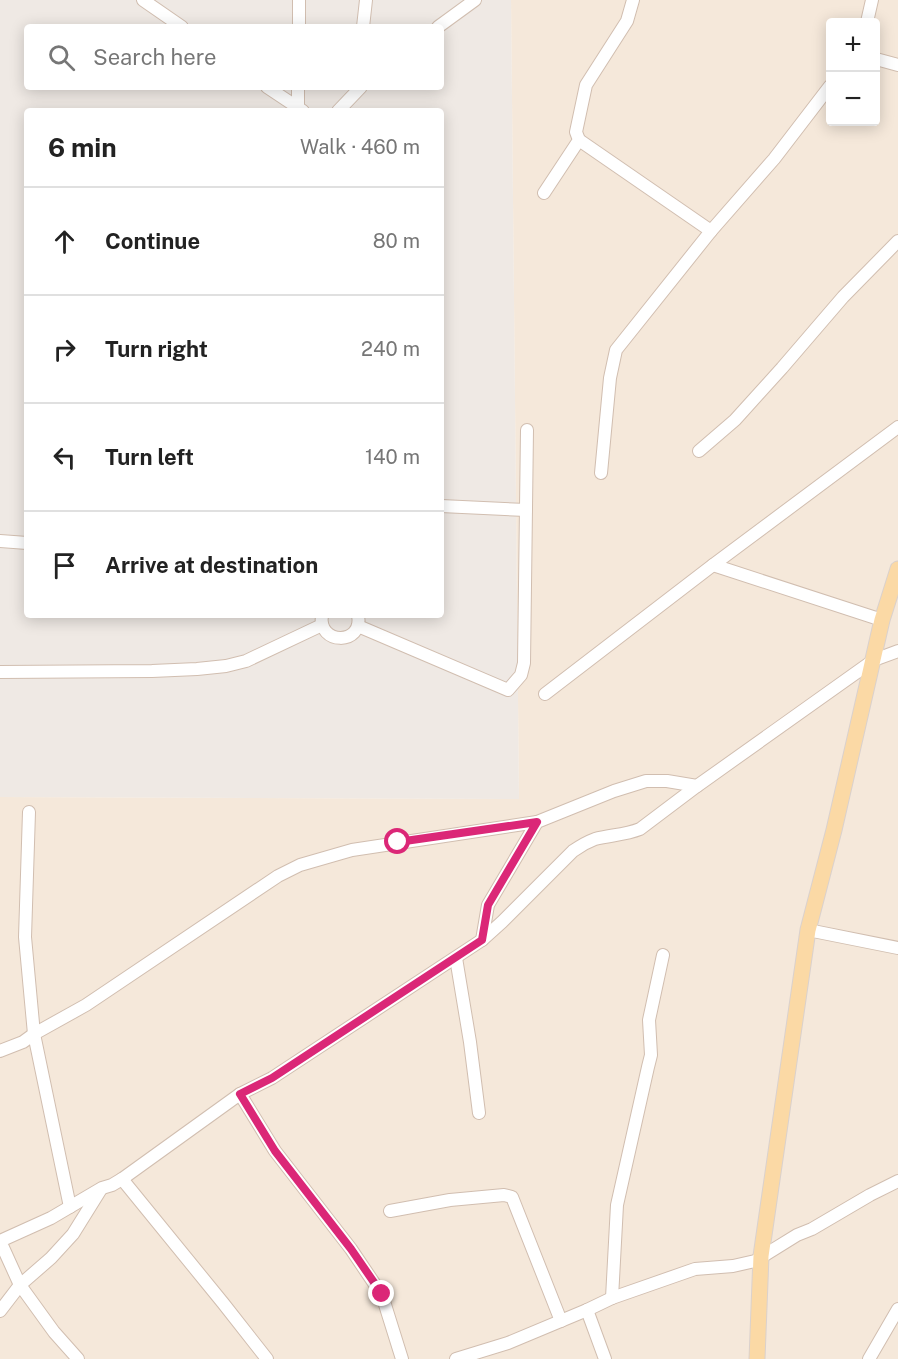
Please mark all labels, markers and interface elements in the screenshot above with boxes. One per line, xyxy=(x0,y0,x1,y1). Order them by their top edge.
map controls xyxy=(826,18,880,126)
button: + xyxy=(826,18,880,72)
search box xyxy=(24,24,444,90)
icon: search xyxy=(45,41,78,74)
text: Search here xyxy=(93,44,217,70)
button: − xyxy=(826,72,880,126)
text: 6 min xyxy=(48,132,117,163)
text: Walk · 460 m xyxy=(300,135,420,159)
icon: ahead xyxy=(48,225,81,258)
text: Continue xyxy=(105,228,200,254)
text: 80 m xyxy=(373,229,420,253)
icon: right xyxy=(48,333,81,366)
text: Turn right xyxy=(105,336,208,362)
text: 240 m xyxy=(361,337,420,361)
icon: left xyxy=(48,441,81,474)
text: Turn left xyxy=(105,444,194,470)
text: 140 m xyxy=(365,445,420,469)
icon: arrive xyxy=(48,549,81,582)
text: Arrive at destination xyxy=(105,552,318,578)
route start xyxy=(384,828,410,854)
route end xyxy=(368,1280,394,1306)

